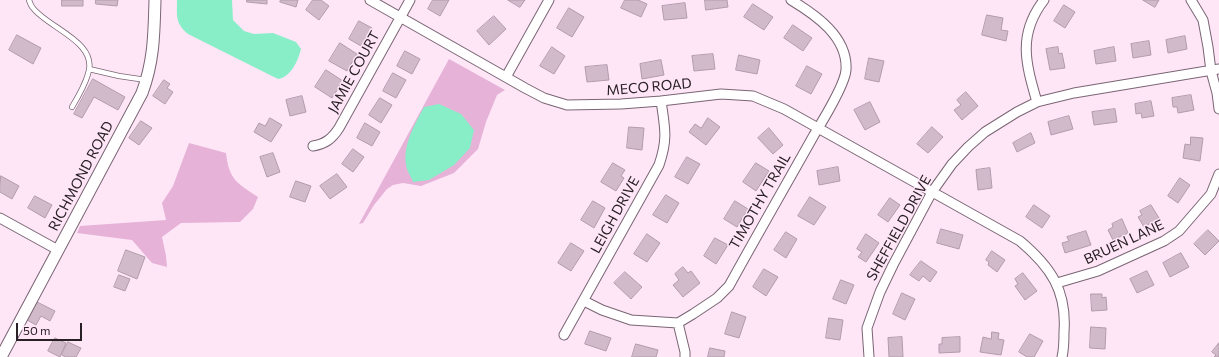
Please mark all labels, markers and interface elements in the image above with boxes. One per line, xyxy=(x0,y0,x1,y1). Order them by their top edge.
street label: JAMIE COURT xyxy=(325,28,383,116)
street label: MECO ROAD xyxy=(606,75,692,99)
street label: RICHMOND ROAD xyxy=(45,118,117,234)
street label: TIMOTHY TRAIL xyxy=(726,150,794,252)
street label: SHEFFIELD DRIVE xyxy=(863,172,935,284)
street label: LEIGH DRIVE xyxy=(587,174,643,256)
street label: BRUEN LANE xyxy=(1081,216,1167,268)
scale bar xyxy=(18,315,84,341)
text: 50 m xyxy=(23,323,51,337)

